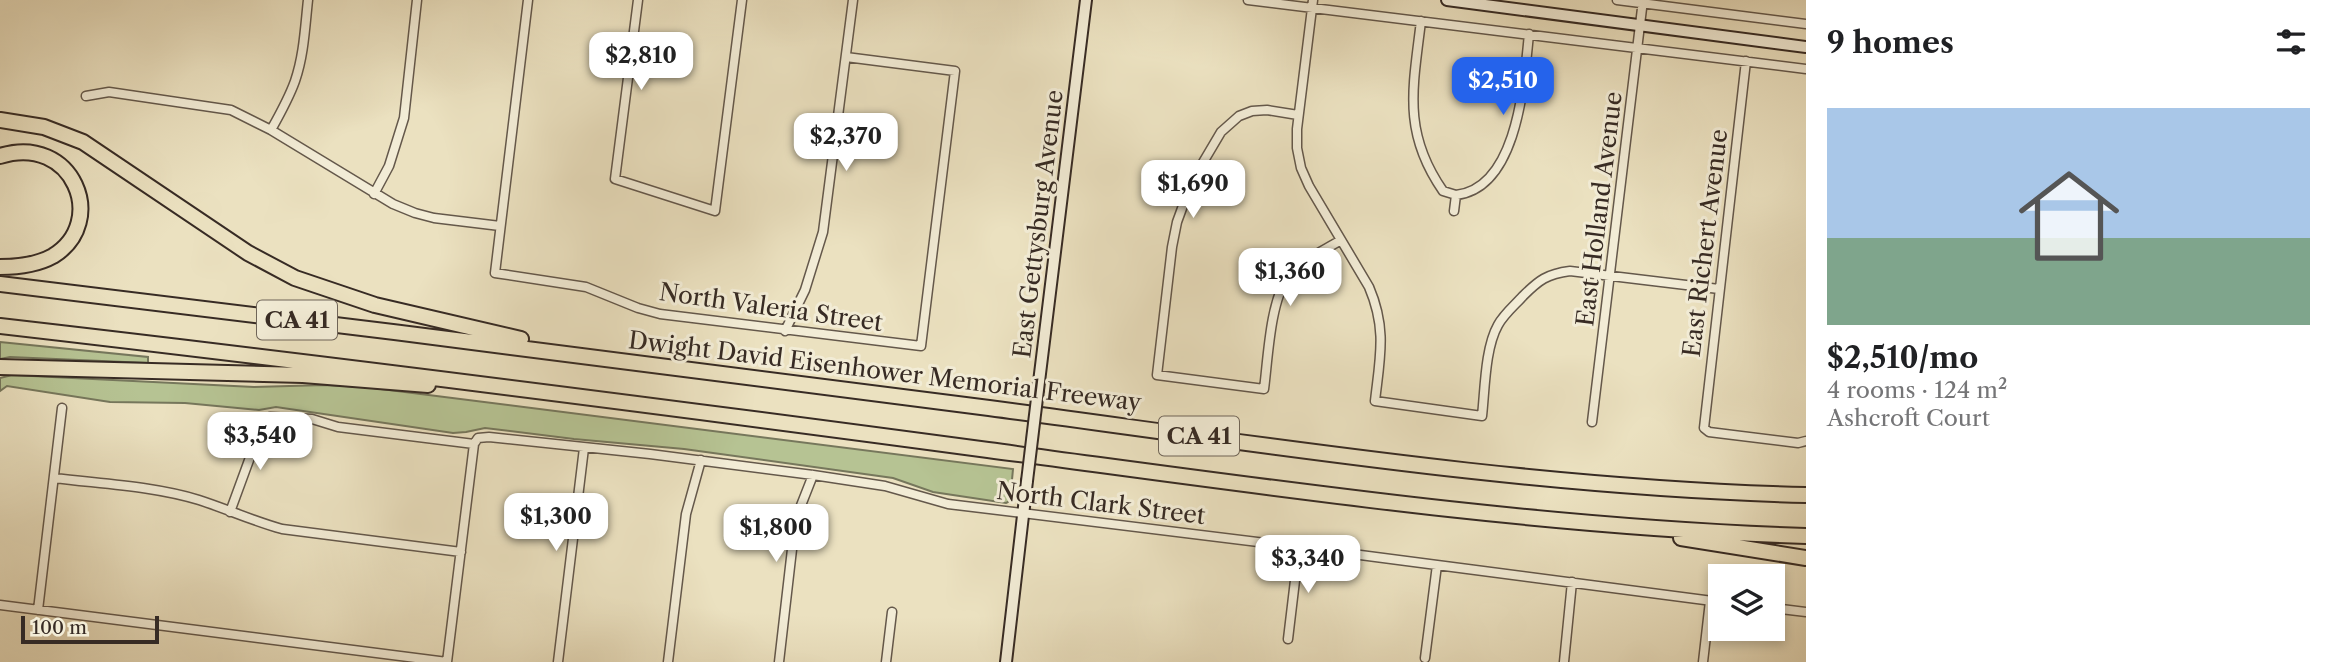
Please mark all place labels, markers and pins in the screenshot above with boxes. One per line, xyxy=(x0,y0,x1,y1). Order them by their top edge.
pin: $2,810 xyxy=(584,32,698,92)
pin: $2,510 xyxy=(1446,58,1560,117)
pin: $2,370 xyxy=(789,114,903,173)
pin: $1,690 xyxy=(1136,160,1250,220)
pin: $1,360 xyxy=(1233,248,1347,308)
pin: $3,540 xyxy=(203,412,317,472)
pin: $1,300 xyxy=(499,494,613,553)
pin: $1,800 xyxy=(719,504,833,564)
pin: $3,340 xyxy=(1251,536,1365,595)

